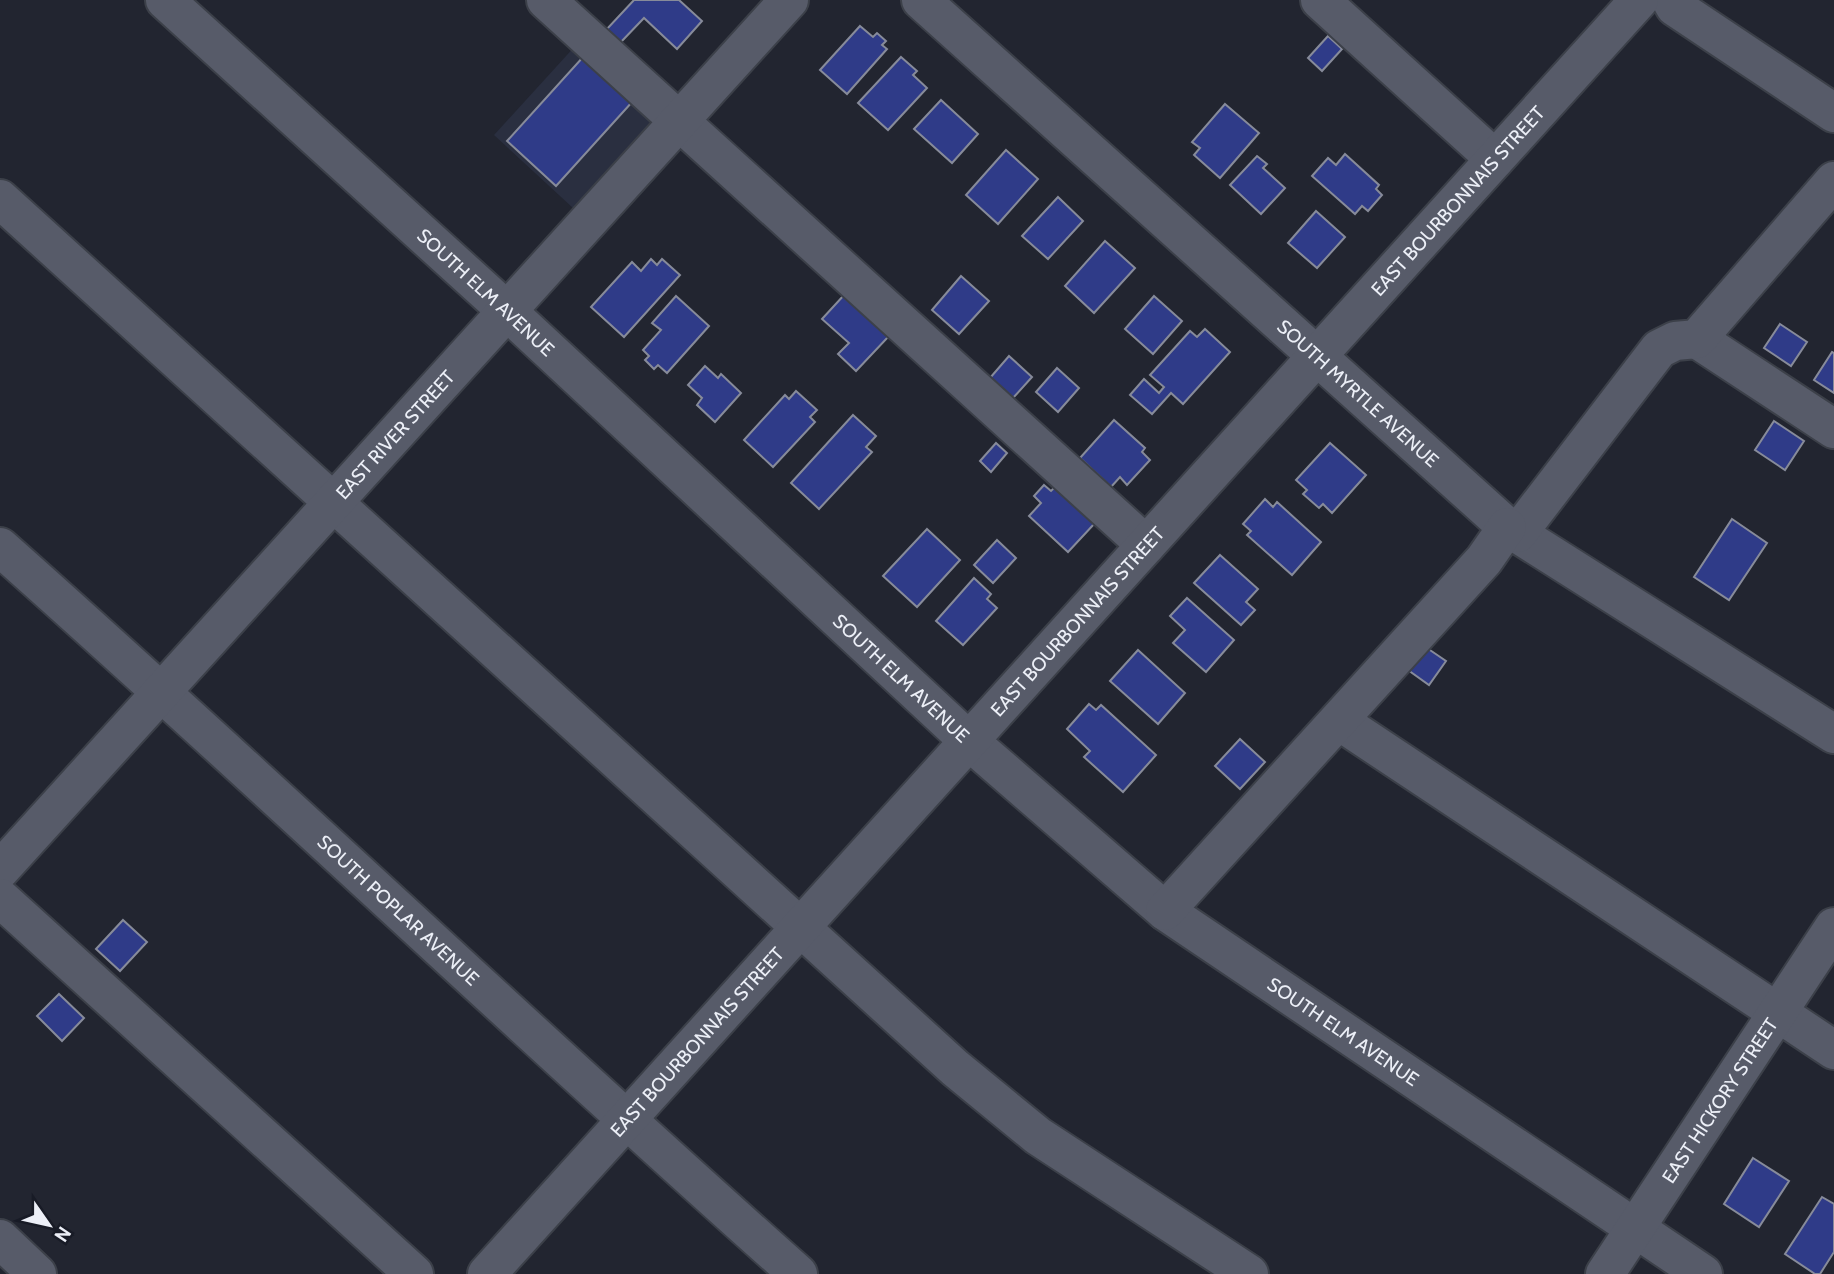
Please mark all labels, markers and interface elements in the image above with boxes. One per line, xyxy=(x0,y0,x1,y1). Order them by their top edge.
street label: EAST BOURBONNAIS STREET xyxy=(1366,101,1549,300)
street label: SOUTH ELM AVENUE xyxy=(413,224,559,361)
street label: SOUTH MYRTLE AVENUE xyxy=(1273,315,1444,472)
street label: EAST RIVER STREET xyxy=(331,365,459,504)
street label: EAST BOURBONNAIS STREET xyxy=(986,522,1169,721)
street label: SOUTH ELM AVENUE xyxy=(828,609,974,747)
street label: SOUTH POPLAR AVENUE xyxy=(313,830,484,990)
street label: EAST BOURBONNAIS STREET xyxy=(605,942,789,1141)
street label: SOUTH ELM AVENUE xyxy=(1263,972,1423,1091)
street label: EAST HICKORY STREET xyxy=(1657,1014,1782,1187)
north arrow xyxy=(14,1190,84,1260)
text: N xyxy=(49,1222,76,1246)

